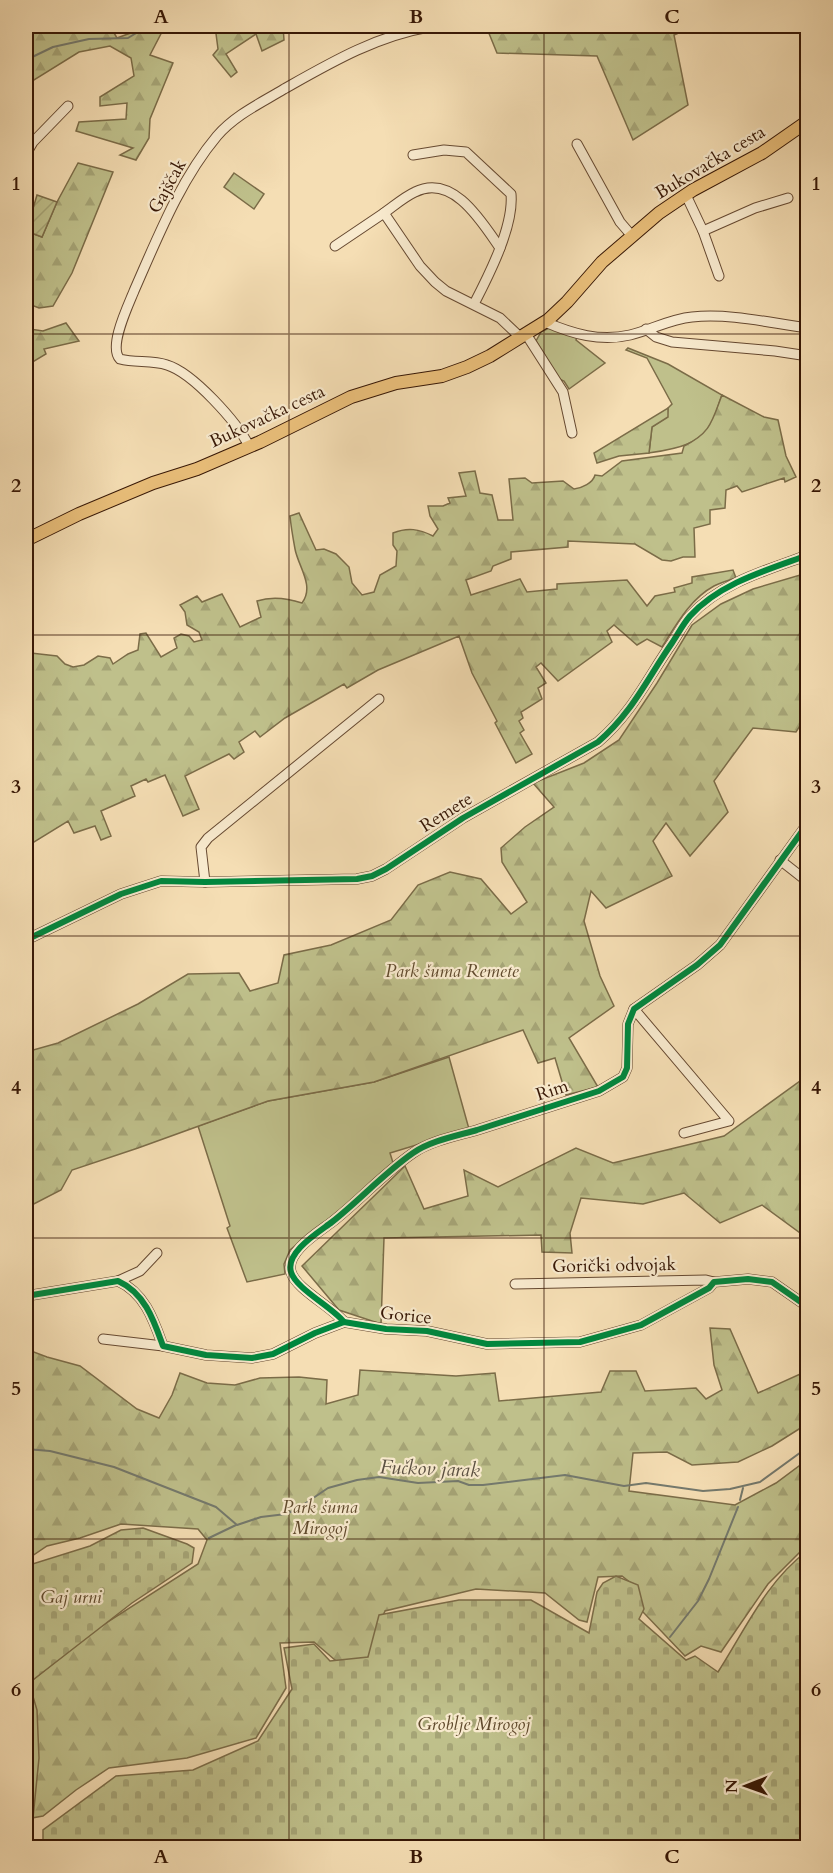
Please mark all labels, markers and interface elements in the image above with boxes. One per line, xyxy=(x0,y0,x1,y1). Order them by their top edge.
text: A xyxy=(153,3,169,30)
text: B xyxy=(409,3,423,30)
text: C xyxy=(664,3,680,30)
street label: Bukovačka cesta xyxy=(650,119,770,205)
street label: Gajščak xyxy=(142,154,193,218)
text: 1 xyxy=(11,170,21,197)
text: 1 xyxy=(811,170,821,197)
street label: Bukovačka cesta xyxy=(205,379,329,454)
text: 2 xyxy=(11,472,21,499)
text: 2 xyxy=(811,472,821,499)
text: 3 xyxy=(11,773,21,800)
text: 3 xyxy=(811,773,821,800)
street label: Remete xyxy=(415,786,477,838)
park label: Park šuma Remete xyxy=(385,959,520,984)
street label: Rim xyxy=(533,1073,572,1107)
text: 4 xyxy=(11,1074,21,1101)
text: 4 xyxy=(811,1074,821,1101)
street label: Gorički odvojak xyxy=(552,1252,677,1279)
street label: Gorice xyxy=(379,1300,433,1331)
text: 5 xyxy=(11,1375,21,1402)
text: 5 xyxy=(811,1375,821,1402)
water label: Fučkov jarak xyxy=(380,1453,480,1484)
park label: Park šuma Mirogoj xyxy=(282,1495,358,1541)
park label: Gaj urni xyxy=(40,1585,103,1610)
text: 6 xyxy=(11,1676,21,1703)
text: 6 xyxy=(811,1676,821,1703)
park label: Groblje Mirogoj xyxy=(418,1712,531,1737)
north arrow xyxy=(716,1756,776,1816)
text: N xyxy=(721,1779,743,1793)
text: A xyxy=(153,1843,169,1870)
text: B xyxy=(409,1843,423,1870)
text: C xyxy=(664,1843,680,1870)

